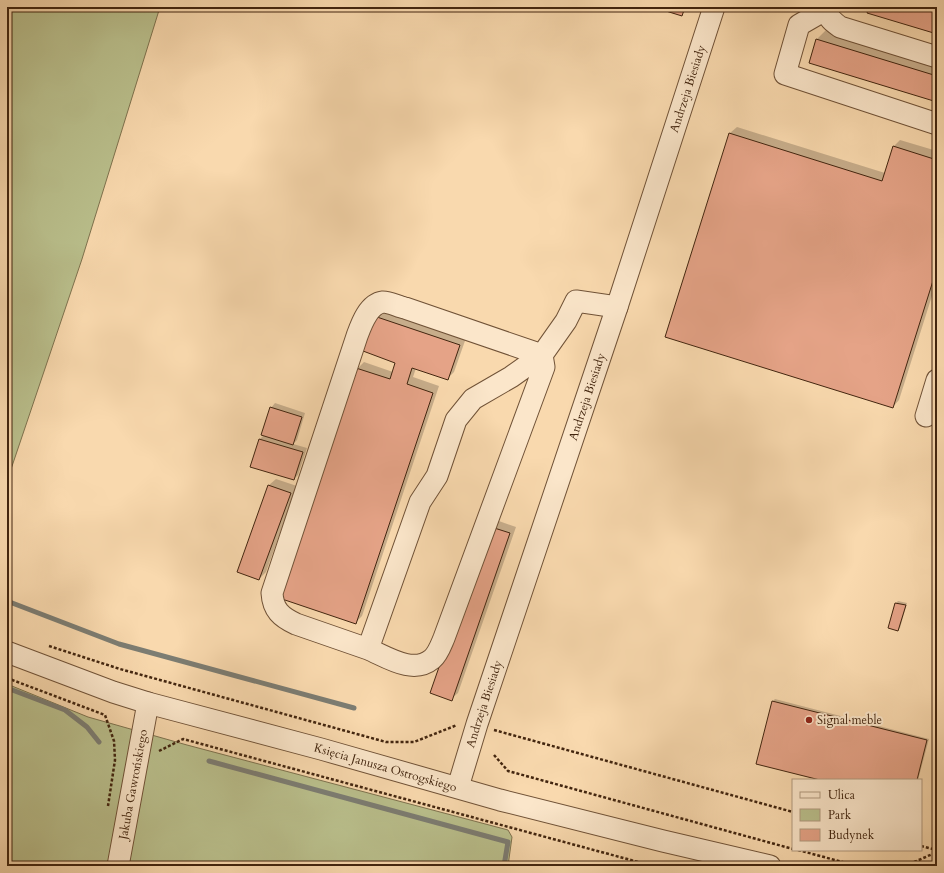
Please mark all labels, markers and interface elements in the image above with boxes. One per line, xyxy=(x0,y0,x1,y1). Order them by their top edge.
street label: Andrzeja Biesiady xyxy=(666,42,709,135)
street label: Andrzeja Biesiady xyxy=(565,350,609,442)
street label: Andrzeja Biesiady xyxy=(462,658,506,750)
place label: Signal meble xyxy=(817,712,882,728)
marker: Signal meble xyxy=(804,715,814,725)
street label: Jakuba Gawrońskiego xyxy=(115,728,151,843)
street label: Księcia Janusza Ostrogskiego xyxy=(312,739,459,795)
legend xyxy=(792,779,922,851)
text: Ulica xyxy=(828,787,856,803)
text: Park xyxy=(828,807,852,823)
text: Budynek xyxy=(828,827,875,843)

